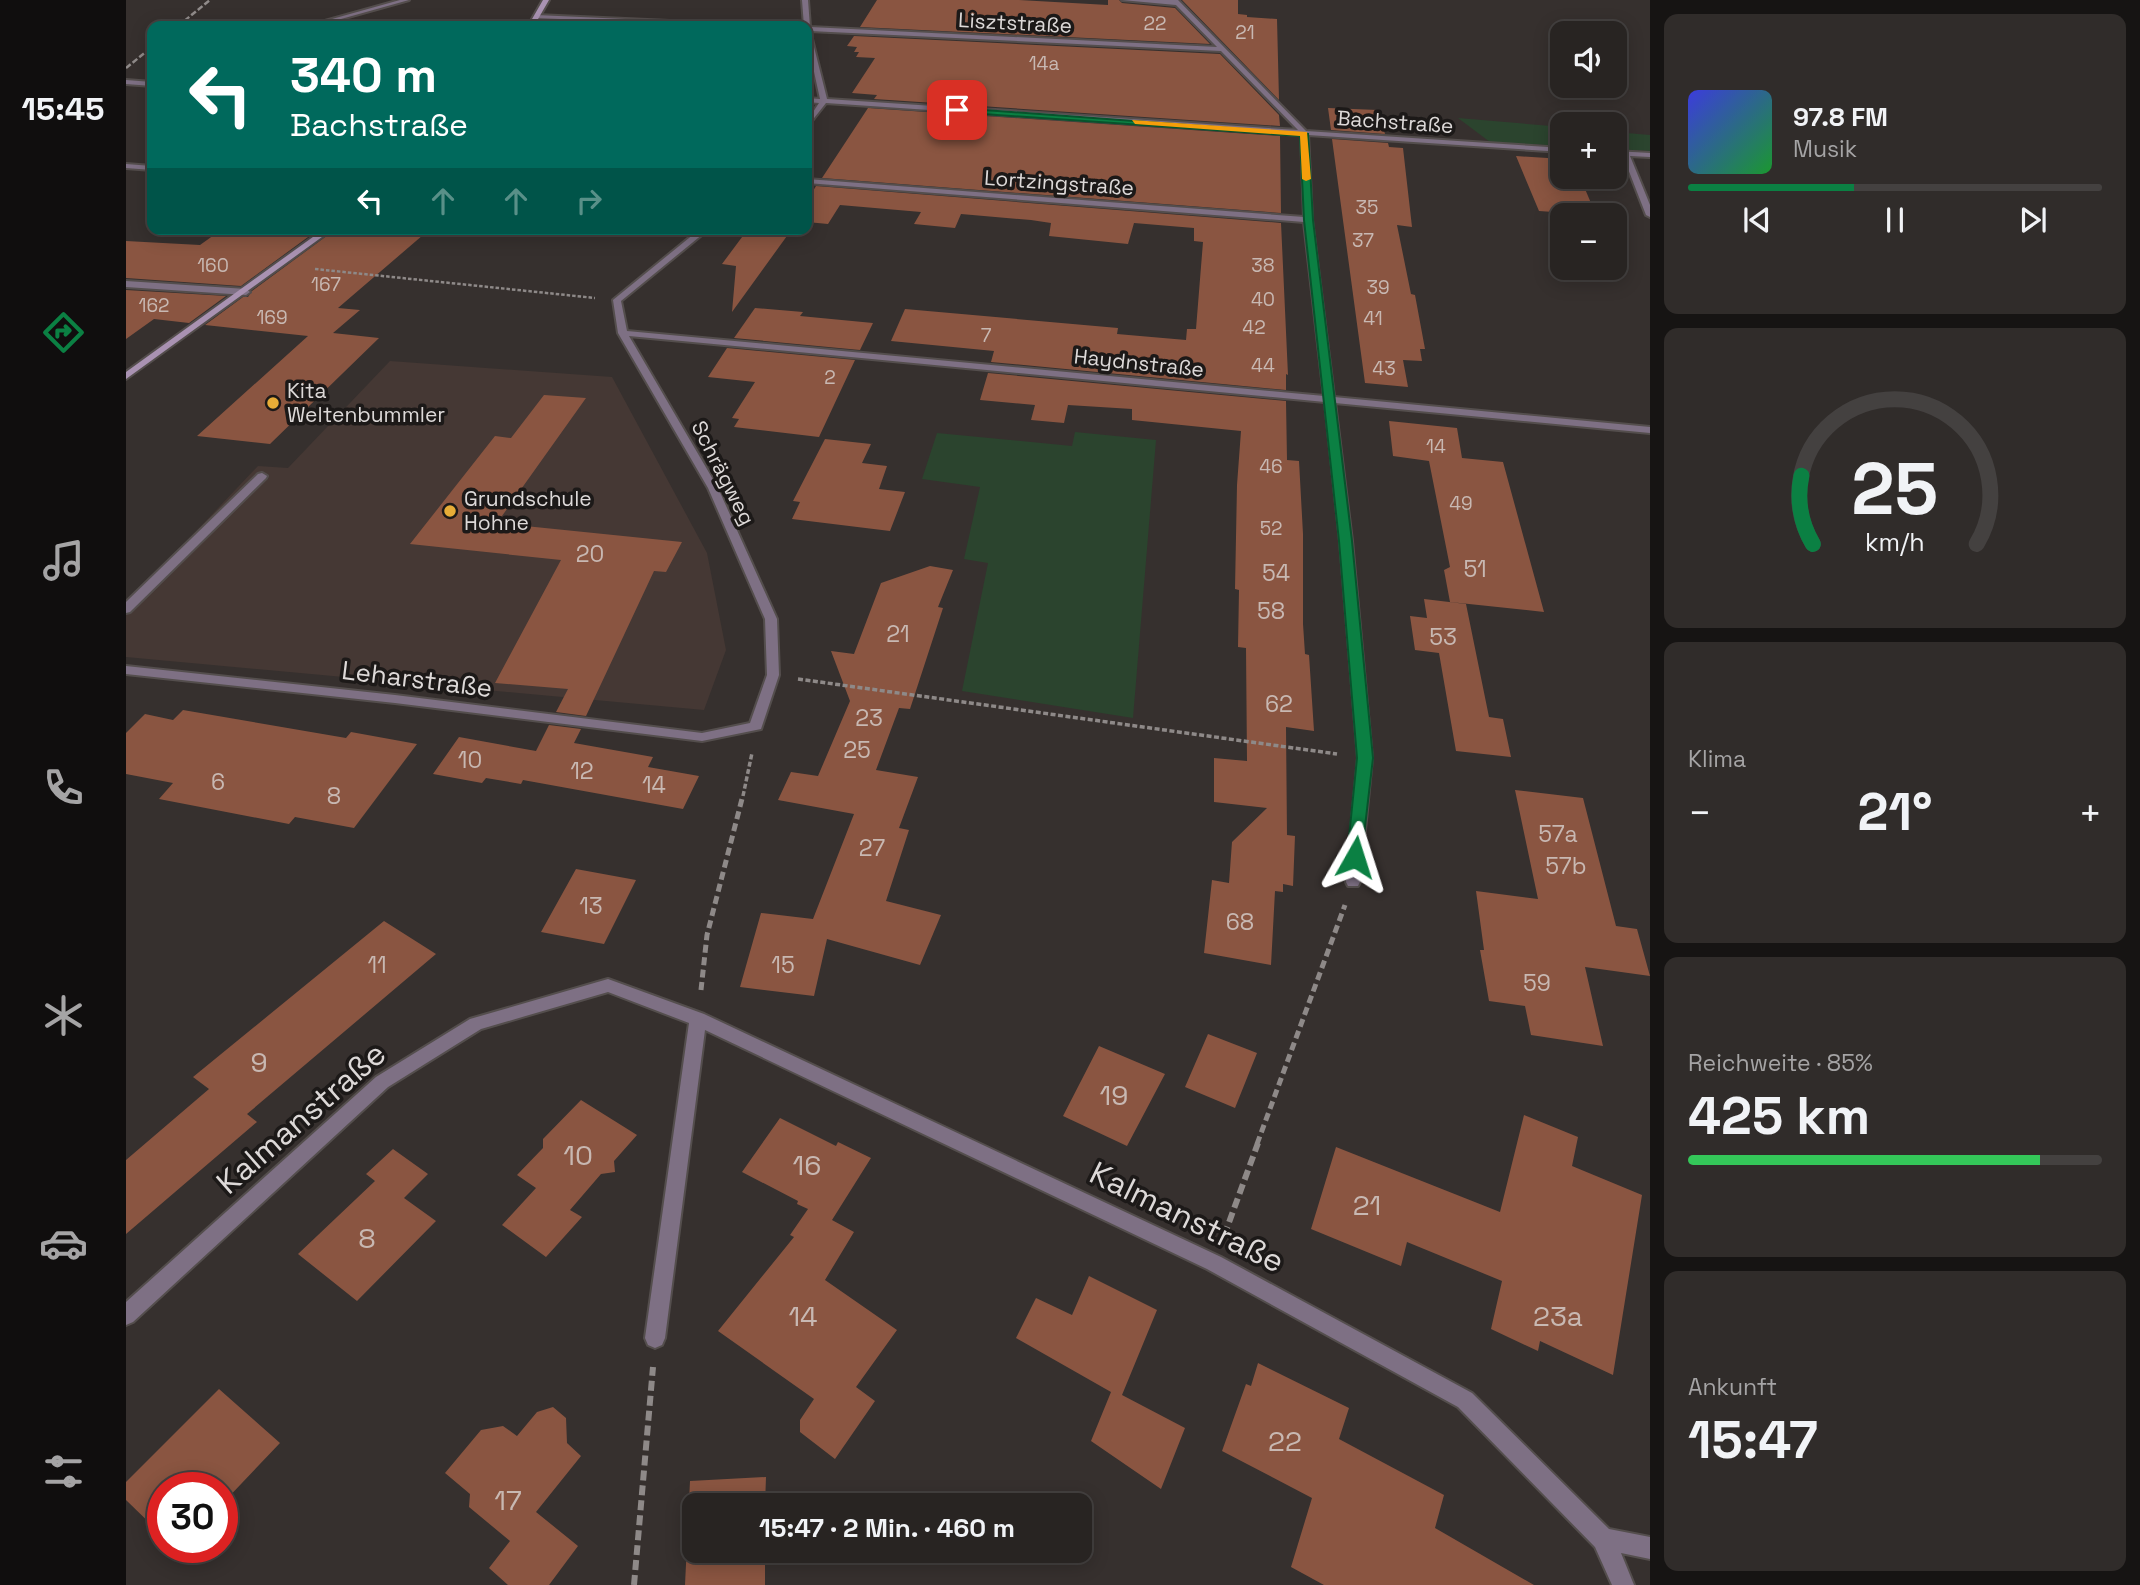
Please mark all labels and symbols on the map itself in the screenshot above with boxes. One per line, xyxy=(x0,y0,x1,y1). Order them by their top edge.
street label: Lisztstraße xyxy=(957,6,1073,39)
house number: 22 xyxy=(1144,11,1166,36)
house number: 21 xyxy=(1235,20,1255,45)
house number: 14a xyxy=(1029,51,1059,76)
pin xyxy=(927,80,987,140)
street label: Bachstraße xyxy=(1336,104,1454,139)
street label: Lortzingstraße xyxy=(983,164,1135,201)
house number: 35 xyxy=(1356,195,1378,220)
house number: 37 xyxy=(1352,228,1374,253)
house number: 160 xyxy=(197,253,229,278)
house number: 38 xyxy=(1251,253,1275,278)
house number: 167 xyxy=(311,272,341,297)
house number: 39 xyxy=(1366,275,1390,300)
house number: 40 xyxy=(1251,287,1275,312)
house number: 162 xyxy=(139,293,169,318)
house number: 169 xyxy=(256,305,288,330)
house number: 41 xyxy=(1363,306,1383,331)
house number: 42 xyxy=(1242,315,1266,340)
house number: 7 xyxy=(981,323,992,348)
street label: Haydnstraße xyxy=(1073,342,1205,383)
house number: 44 xyxy=(1251,353,1275,378)
house number: 43 xyxy=(1372,356,1396,381)
house number: 2 xyxy=(824,365,836,390)
place label: Kita Weltenbummler xyxy=(287,377,445,428)
marker: Kita Weltenbummler xyxy=(265,395,281,411)
street label: Schrägweg xyxy=(686,416,761,530)
house number: 14 xyxy=(1426,434,1446,459)
house number: 46 xyxy=(1259,454,1283,479)
place label: Grundschule Hohne xyxy=(464,485,592,536)
house number: 49 xyxy=(1449,491,1473,516)
marker: Grundschule Hohne xyxy=(442,503,458,519)
house number: 52 xyxy=(1260,516,1282,541)
house number: 20 xyxy=(576,539,604,569)
house number: 51 xyxy=(1463,554,1487,584)
house number: 54 xyxy=(1262,558,1290,588)
house number: 58 xyxy=(1257,596,1285,626)
house number: 21 xyxy=(886,619,910,649)
house number: 53 xyxy=(1429,622,1457,652)
street label: Leharstraße xyxy=(340,653,494,705)
house number: 62 xyxy=(1265,689,1293,719)
house number: 23 xyxy=(855,703,883,733)
house number: 25 xyxy=(843,735,871,765)
house number: 10 xyxy=(458,745,482,775)
house number: 12 xyxy=(570,756,594,786)
house number: 6 xyxy=(211,767,225,797)
house number: 14 xyxy=(642,770,666,800)
house number: 8 xyxy=(327,781,341,811)
house number: 57a xyxy=(1538,819,1578,849)
position arrow xyxy=(1318,820,1392,894)
house number: 27 xyxy=(859,833,885,863)
house number: 57b xyxy=(1545,851,1587,881)
house number: 13 xyxy=(579,891,603,921)
house number: 68 xyxy=(1226,907,1254,937)
house number: 11 xyxy=(367,950,387,980)
house number: 15 xyxy=(771,950,795,980)
house number: 59 xyxy=(1523,968,1551,998)
street label: Kalmanstraße xyxy=(208,1034,394,1202)
house number: 9 xyxy=(250,1044,268,1080)
house number: 19 xyxy=(1100,1077,1128,1113)
house number: 10 xyxy=(563,1137,593,1173)
house number: 16 xyxy=(793,1147,821,1183)
street label: Kalmanstraße xyxy=(1083,1153,1291,1281)
house number: 21 xyxy=(1353,1187,1381,1223)
house number: 8 xyxy=(358,1220,376,1256)
house number: 14 xyxy=(788,1298,818,1334)
house number: 23a xyxy=(1533,1298,1583,1334)
house number: 22 xyxy=(1268,1423,1302,1459)
speed limit sign: 30 xyxy=(147,1472,238,1563)
house number: 17 xyxy=(494,1482,522,1518)

